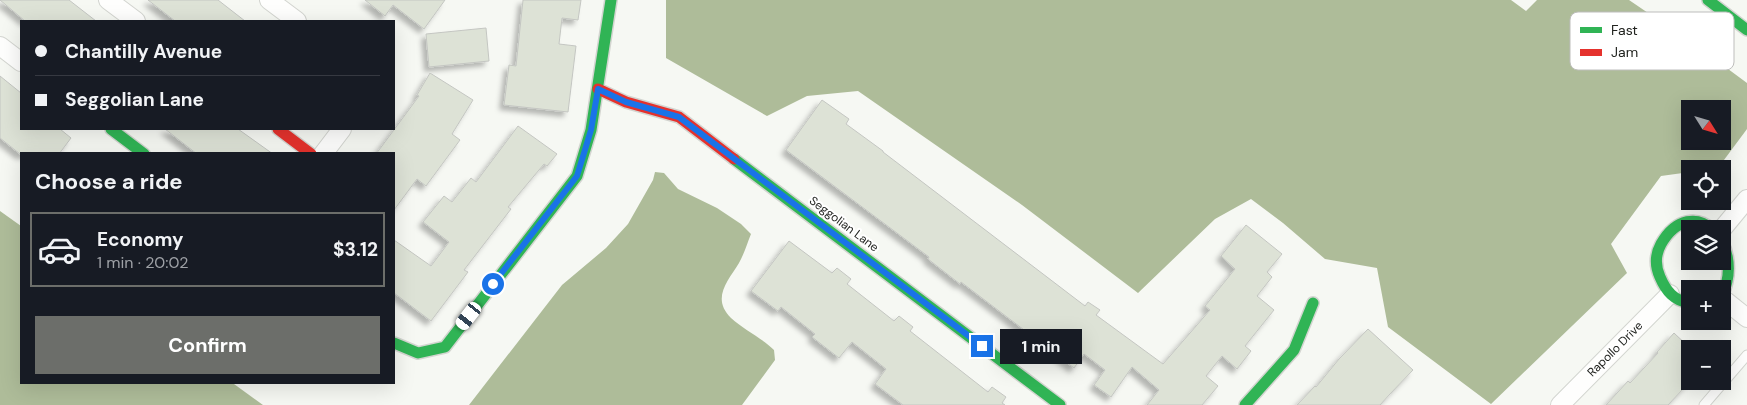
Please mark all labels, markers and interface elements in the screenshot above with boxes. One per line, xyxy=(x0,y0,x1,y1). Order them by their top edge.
legend xyxy=(1570,12,1734,70)
text: Fast xyxy=(1611,21,1638,39)
text: Chantilly Avenue xyxy=(65,39,222,64)
text: Jam xyxy=(1611,43,1638,61)
text: Seggolian Lane xyxy=(65,87,204,112)
north arrow xyxy=(1681,100,1731,150)
map controls xyxy=(1681,100,1731,390)
button: locate xyxy=(1681,160,1731,210)
text: Choose a ride xyxy=(35,167,183,196)
street label: Seggolian Lane xyxy=(806,193,882,255)
button: layers xyxy=(1681,220,1731,270)
icon: car xyxy=(37,227,82,272)
text: Economy xyxy=(97,227,184,252)
text: $3.12 xyxy=(333,237,378,262)
text: 1 min · 20:02 xyxy=(97,252,188,273)
route start xyxy=(482,273,504,295)
button: + xyxy=(1681,280,1731,330)
car xyxy=(453,300,484,332)
button: Confirm xyxy=(35,316,380,374)
street label: Rapollo Drive xyxy=(1584,318,1646,380)
callout: 1 min xyxy=(1000,328,1082,364)
route end xyxy=(971,335,993,357)
text: 1 min xyxy=(1022,336,1060,357)
button: − xyxy=(1681,340,1731,390)

